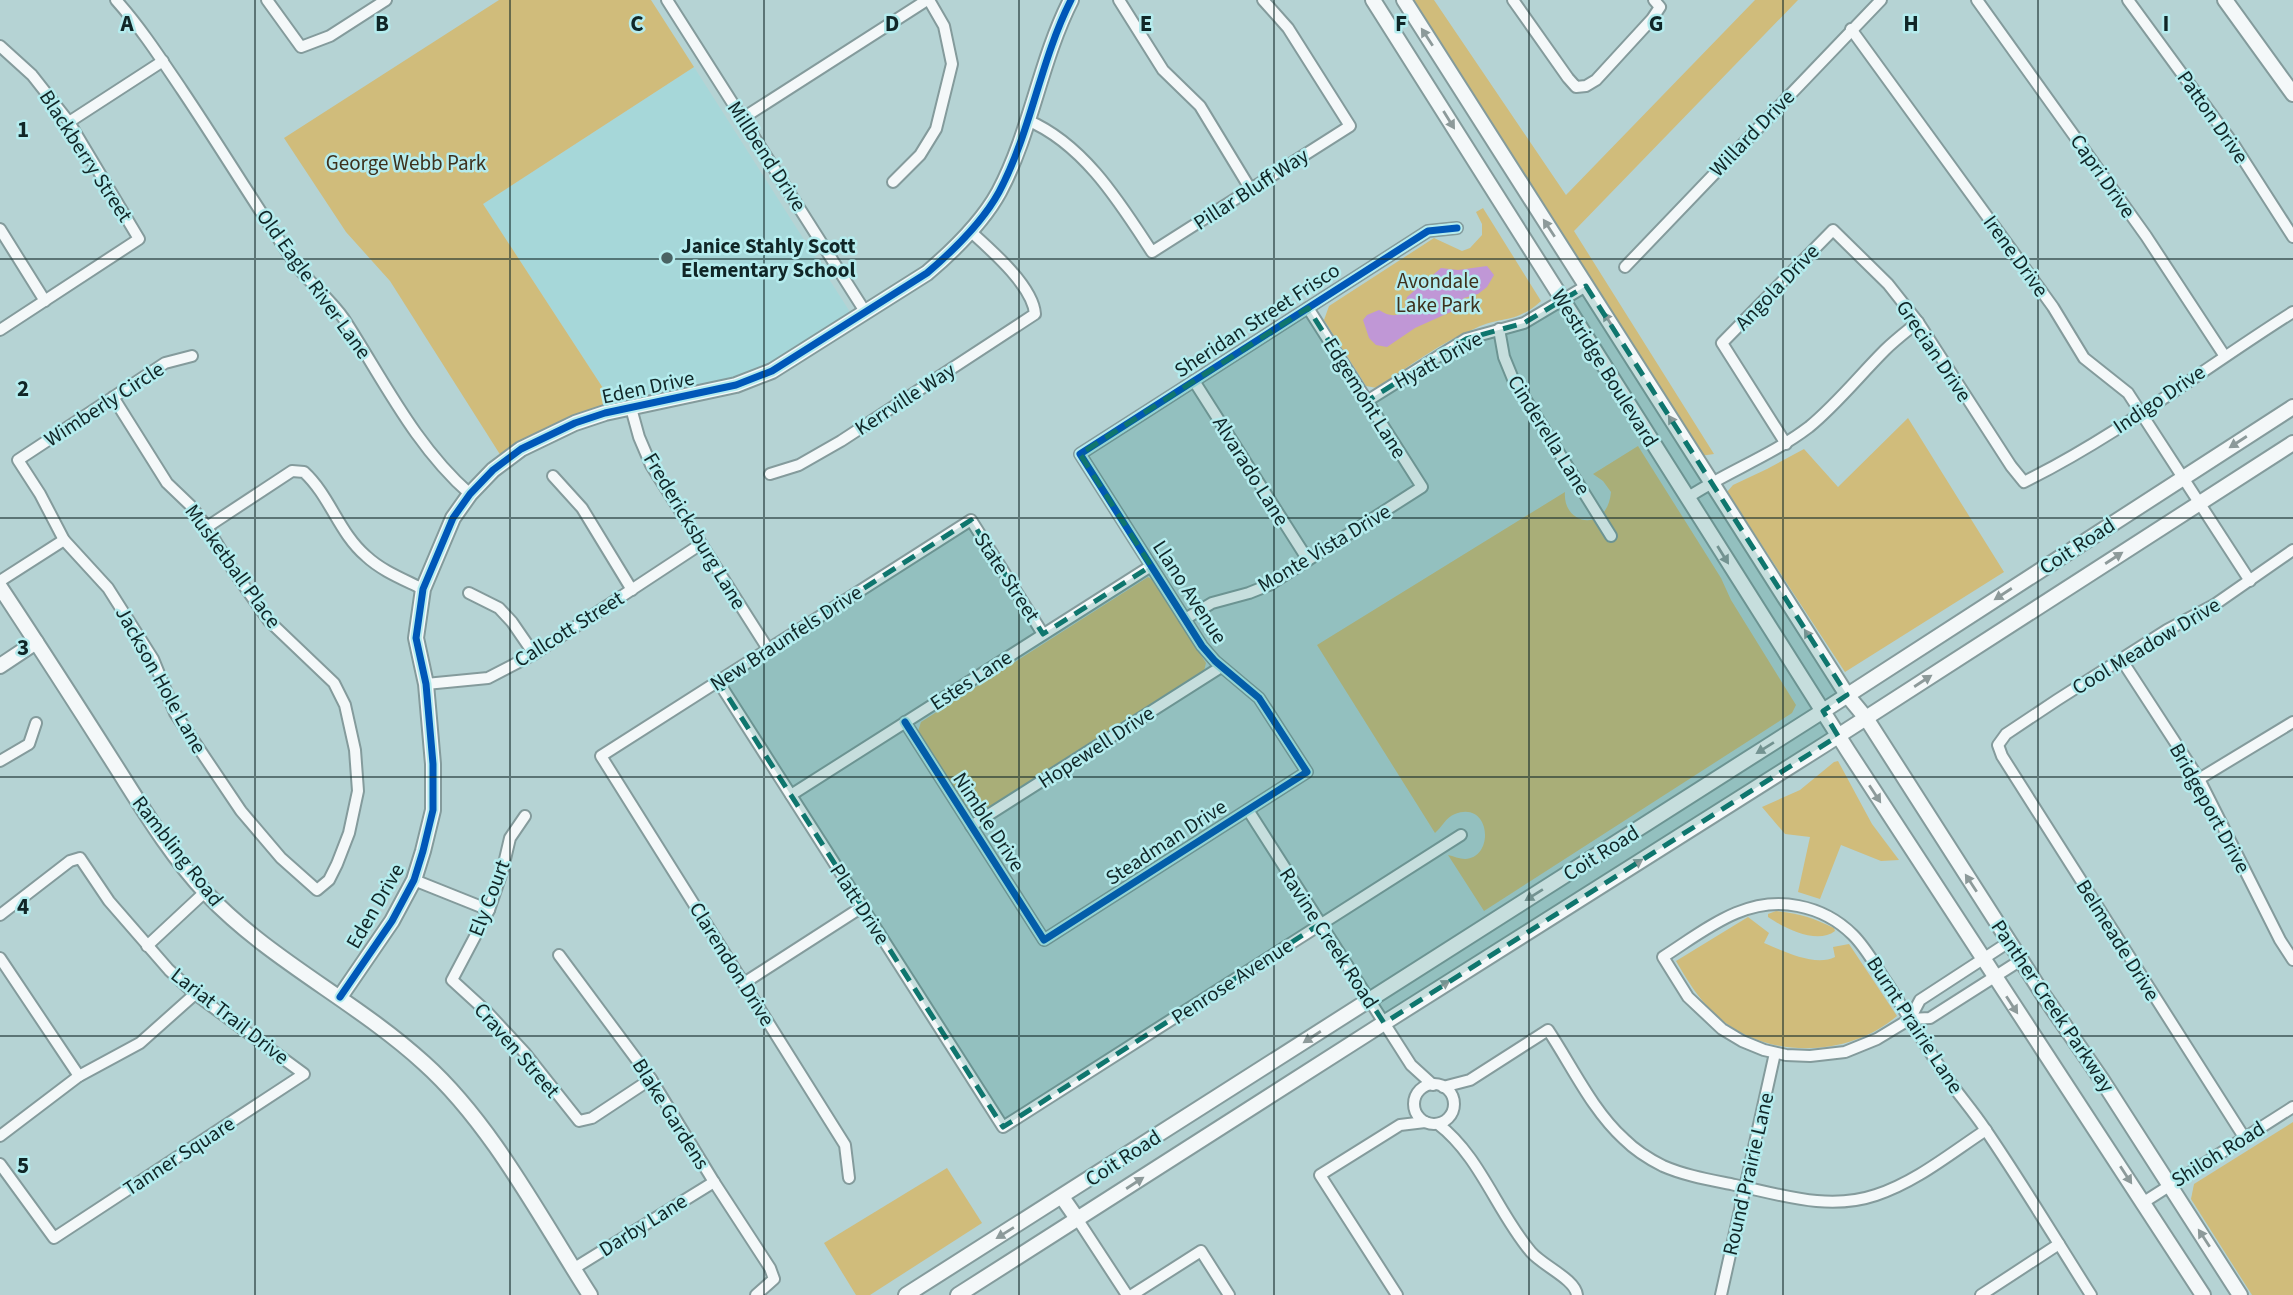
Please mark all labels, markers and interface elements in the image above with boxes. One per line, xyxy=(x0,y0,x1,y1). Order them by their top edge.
text: A xyxy=(119,7,134,40)
text: B xyxy=(375,7,389,40)
text: C xyxy=(630,7,644,40)
text: D xyxy=(885,7,899,40)
text: E xyxy=(1140,7,1152,40)
text: F xyxy=(1395,7,1407,40)
text: G xyxy=(1649,7,1663,40)
text: H xyxy=(1903,7,1919,40)
text: I xyxy=(2163,7,2169,40)
one-way arrow xyxy=(1420,27,1433,46)
street label: Patton Drive xyxy=(2170,64,2256,170)
street label: Willard Drive xyxy=(1703,83,1801,183)
street label: Blackberry Street xyxy=(32,84,140,228)
street label: Millbend Drive xyxy=(720,95,814,217)
one-way arrow xyxy=(1442,110,1455,130)
text: 1 xyxy=(17,113,29,146)
street label: Capri Drive xyxy=(2063,128,2143,224)
street label: Pillar Bluff Way xyxy=(1188,140,1315,237)
park label: George Webb Park xyxy=(326,148,487,178)
street label: Old Eagle River Lane xyxy=(249,203,379,365)
street label: Irene Drive xyxy=(1976,209,2056,303)
one-way arrow xyxy=(1543,219,1556,238)
place label: Janice Stahly Scott Elementary School xyxy=(681,231,856,285)
street label: Angola Drive xyxy=(1728,237,1826,337)
marker: Janice Stahly Scott Elementary School xyxy=(659,250,675,266)
street label: Sheridan Street Frisco xyxy=(1168,255,1346,385)
park label: Avondale Lake Park xyxy=(1396,266,1481,320)
street label: Westridge Boulevard xyxy=(1544,283,1666,453)
street label: Grecian Drive xyxy=(1889,294,1979,408)
one-way arrow xyxy=(1602,312,1615,331)
street label: Hyatt Drive xyxy=(1388,323,1488,397)
street label: Edgemont Lane xyxy=(1316,332,1414,464)
street label: Wimberly Circle xyxy=(38,354,170,454)
street label: Kerrville Way xyxy=(849,355,961,443)
street label: Indigo Drive xyxy=(2107,357,2211,441)
street label: Eden Drive xyxy=(599,363,697,411)
street label: Cinderella Lane xyxy=(1500,369,1598,501)
text: 2 xyxy=(17,372,29,405)
street label: Alvarado Lane xyxy=(1205,410,1297,532)
one-way arrow xyxy=(1668,415,1681,434)
one-way arrow xyxy=(2229,435,2248,448)
street label: Fredericksburg Lane xyxy=(636,447,754,615)
street label: Monte Vista Drive xyxy=(1252,496,1396,600)
street label: Musketball Place xyxy=(178,498,288,634)
street label: Coit Road xyxy=(2033,510,2121,582)
street label: State Street xyxy=(967,526,1047,628)
street label: Llano Avenue xyxy=(1145,534,1235,650)
one-way arrow xyxy=(1717,546,1730,565)
one-way arrow xyxy=(2105,552,2124,565)
street label: New Braunfels Drive xyxy=(704,577,868,699)
street label: Callcott Street xyxy=(508,583,630,675)
one-way arrow xyxy=(1994,587,2012,601)
street label: Cool Meadow Drive xyxy=(2066,590,2226,702)
street label: Jackson Hole Lane xyxy=(108,601,214,759)
one-way arrow xyxy=(1804,628,1817,647)
text: 3 xyxy=(17,631,29,664)
street label: Estes Lane xyxy=(924,642,1018,718)
one-way arrow xyxy=(1914,674,1932,688)
street label: Hopewell Drive xyxy=(1032,698,1160,796)
street label: Bridgeport Drive xyxy=(2162,738,2258,878)
one-way arrow xyxy=(1756,742,1775,755)
street label: Nimble Drive xyxy=(946,766,1032,878)
one-way arrow xyxy=(1868,784,1881,803)
street label: Rambling Road xyxy=(125,789,231,913)
street label: Steadman Drive xyxy=(1100,792,1232,892)
street label: Coit Road xyxy=(1557,818,1645,888)
street label: Ely Court xyxy=(461,855,517,941)
street label: Eden Drive xyxy=(338,858,412,954)
street label: Platt Drive xyxy=(823,858,897,950)
one-way arrow xyxy=(1624,859,1643,872)
street label: Ravine Creek Road xyxy=(1272,861,1386,1015)
one-way arrow xyxy=(1965,874,1978,893)
street label: Belmeade Drive xyxy=(2069,874,2167,1006)
one-way arrow xyxy=(1524,889,1544,902)
text: 4 xyxy=(17,890,29,923)
street label: Clarendon Drive xyxy=(682,896,782,1032)
street label: Panther Creek Parkway xyxy=(1984,914,2122,1098)
street label: Penrose Avenue xyxy=(1165,930,1299,1032)
street label: Burnt Prairie Lane xyxy=(1859,951,1971,1099)
street label: Lariat Trail Drive xyxy=(165,960,295,1072)
one-way arrow xyxy=(1432,980,1451,993)
street label: Craven Street xyxy=(467,996,567,1104)
one-way arrow xyxy=(2005,996,2019,1014)
one-way arrow xyxy=(1302,1030,1321,1043)
street label: Blake Gardens xyxy=(625,1053,717,1175)
street label: Round Prairie Lane xyxy=(1715,1090,1781,1258)
street label: Tanner Square xyxy=(117,1109,241,1203)
street label: Shiloh Road xyxy=(2165,1113,2271,1195)
street label: Coit Road xyxy=(1079,1122,1167,1194)
text: 5 xyxy=(17,1149,29,1182)
one-way arrow xyxy=(2119,1165,2132,1184)
one-way arrow xyxy=(1126,1176,1144,1190)
street label: Darby Lane xyxy=(593,1186,693,1264)
one-way arrow xyxy=(995,1227,1014,1240)
one-way arrow xyxy=(2197,1228,2210,1247)

